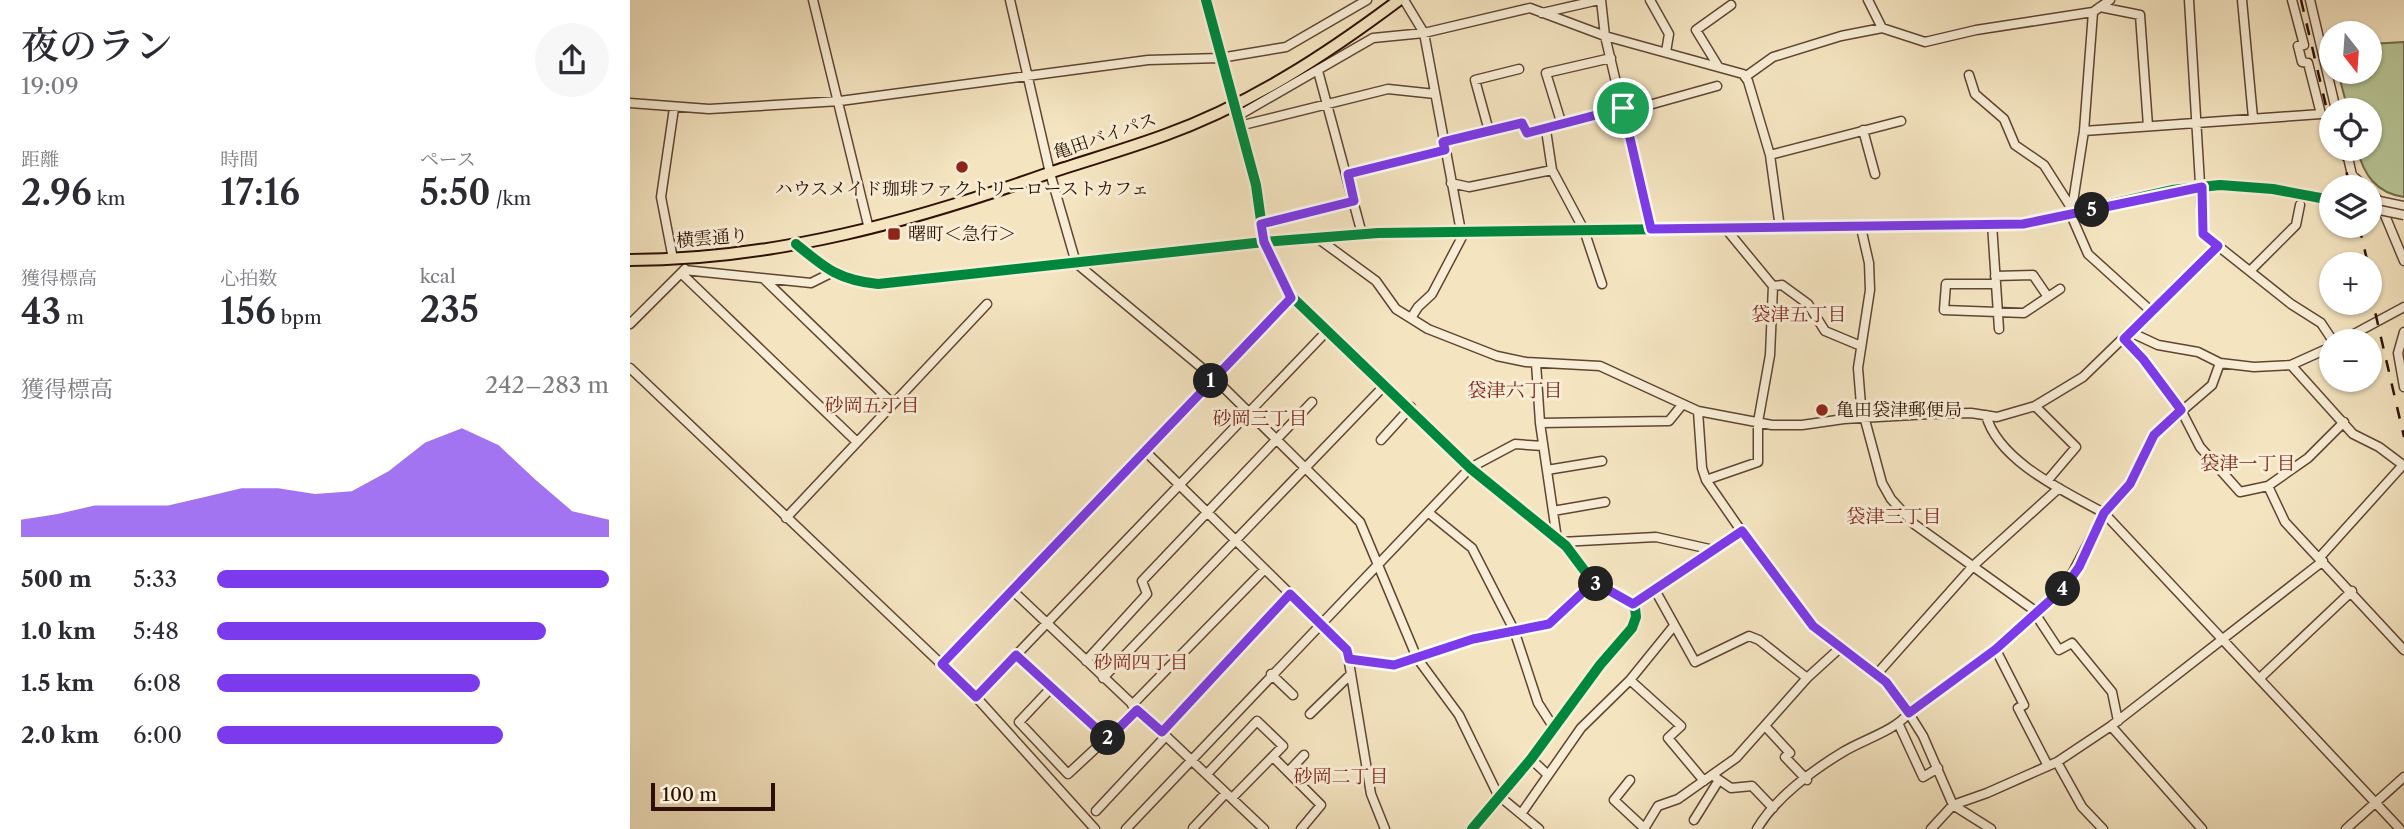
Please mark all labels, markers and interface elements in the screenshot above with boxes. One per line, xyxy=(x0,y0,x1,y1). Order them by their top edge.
north arrow xyxy=(2319,21,2382,84)
map controls xyxy=(2319,21,2382,392)
text: 夜のラン xyxy=(21,22,173,69)
button: share xyxy=(535,23,609,97)
text: 19:09 xyxy=(21,72,79,100)
pin xyxy=(1593,78,1653,138)
icon: arrive xyxy=(1604,89,1642,127)
button: locate xyxy=(2319,98,2382,161)
street label: 亀田バイパス xyxy=(1051,108,1159,164)
text: 距離 xyxy=(21,148,59,171)
text: 時間 xyxy=(220,148,258,171)
text: ペース xyxy=(420,148,476,171)
marker: ハウスメイド珈琲ファクトリーローストカフェ xyxy=(954,159,970,175)
text: 2.96 xyxy=(21,171,92,214)
text: 17:16 xyxy=(220,171,300,214)
text: 5:50 xyxy=(420,171,491,214)
button: layers xyxy=(2319,175,2382,238)
place label: ハウスメイド珈琲ファクトリーローストカフェ xyxy=(775,178,1149,200)
text: km xyxy=(92,187,125,210)
text: /km xyxy=(491,187,531,210)
pin: 5 xyxy=(2074,192,2110,228)
text: 5 xyxy=(2086,198,2097,221)
place label: 曙町＜急行＞ xyxy=(908,223,1016,245)
street label: 横雲通り xyxy=(675,224,749,252)
marker: 曙町＜急行＞ xyxy=(886,226,902,242)
button: + xyxy=(2319,252,2382,315)
text: kcal xyxy=(420,265,456,288)
text: 獲得標高 xyxy=(21,267,97,290)
text: 心拍数 xyxy=(220,267,277,290)
text: 235 xyxy=(420,288,479,331)
text: 43 xyxy=(21,290,61,333)
text: 156 xyxy=(220,290,276,333)
district label: 袋津五丁目 xyxy=(1751,303,1847,326)
text: m xyxy=(61,306,84,329)
text: bpm xyxy=(276,306,322,329)
button: − xyxy=(2319,329,2382,392)
pin: 1 xyxy=(1194,364,1228,398)
text: 1 xyxy=(1206,369,1215,392)
text: 242–283 m xyxy=(485,371,609,399)
text: 獲得標高 xyxy=(21,375,113,403)
district label: 袋津六丁目 xyxy=(1467,379,1563,402)
district label: 砂岡五丁目 xyxy=(824,394,920,417)
place label: 亀田袋津郵便局 xyxy=(1836,399,1962,421)
marker: 亀田袋津郵便局 xyxy=(1814,402,1830,418)
district label: 砂岡三丁目 xyxy=(1212,407,1308,430)
district label: 袋津一丁目 xyxy=(2200,452,2296,475)
district label: 袋津三丁目 xyxy=(1846,505,1942,528)
text: 500 m xyxy=(21,565,92,593)
text: 5:33 xyxy=(133,565,177,593)
pin: 3 xyxy=(1578,566,1614,602)
text: 3 xyxy=(1590,572,1601,595)
pin: 4 xyxy=(2046,572,2080,606)
text: 4 xyxy=(2057,577,2068,600)
text: 1.0 km xyxy=(21,617,96,645)
text: 5:48 xyxy=(133,617,179,645)
district label: 砂岡四丁目 xyxy=(1093,651,1189,674)
text: 1.5 km xyxy=(21,669,94,697)
text: 6:08 xyxy=(133,669,181,697)
pin: 2 xyxy=(1091,720,1126,756)
text: 2.0 km xyxy=(21,721,99,749)
text: 6:00 xyxy=(133,721,182,749)
text: 2 xyxy=(1102,726,1113,749)
district label: 砂岡二丁目 xyxy=(1293,765,1389,788)
scale bar xyxy=(651,780,775,812)
text: 100 m xyxy=(662,783,717,806)

